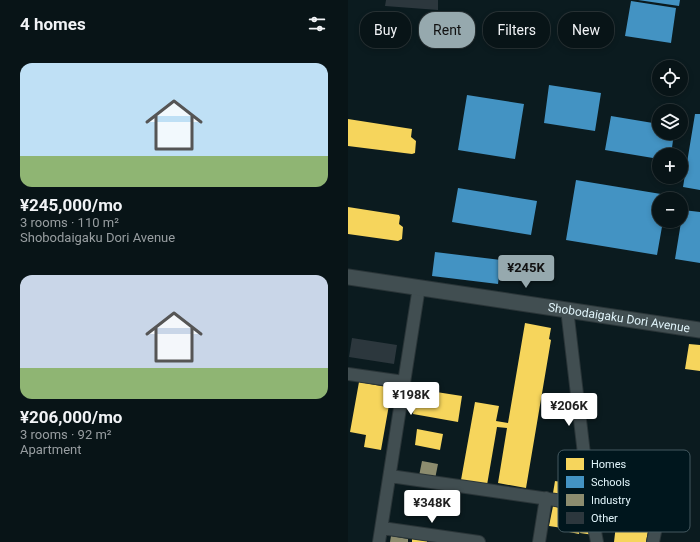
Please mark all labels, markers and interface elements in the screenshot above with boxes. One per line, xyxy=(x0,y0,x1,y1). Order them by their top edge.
chip: Buy xyxy=(360,12,411,48)
chip: Rent xyxy=(419,12,475,48)
chip: Filters xyxy=(483,12,550,48)
chip: New xyxy=(558,12,614,48)
icon: filters xyxy=(306,13,328,35)
text: 4 homes xyxy=(20,14,86,34)
map controls xyxy=(652,60,688,228)
button: locate xyxy=(652,60,688,96)
icon: home xyxy=(138,89,210,161)
button: layers xyxy=(652,104,688,140)
button: + xyxy=(652,148,688,184)
button: − xyxy=(652,192,688,228)
text: ¥245,000/mo xyxy=(20,195,122,215)
text: 3 rooms · 110 m² xyxy=(20,215,119,230)
text: Shobodaigaku Dori Avenue xyxy=(20,230,175,245)
pin: ¥245K xyxy=(498,255,554,289)
text: ¥245K xyxy=(507,260,545,275)
street label: Shobodaigaku Dori Avenue xyxy=(547,300,691,335)
icon: home xyxy=(138,301,210,373)
pin: ¥198K xyxy=(383,382,439,416)
text: ¥198K xyxy=(392,387,430,402)
pin: ¥206K xyxy=(541,393,597,427)
text: ¥206K xyxy=(550,398,588,413)
text: ¥206,000/mo xyxy=(20,407,122,427)
text: 3 rooms · 92 m² xyxy=(20,427,112,442)
text: Apartment xyxy=(20,442,82,457)
legend xyxy=(558,450,690,532)
text: Homes xyxy=(591,458,627,471)
text: Schools xyxy=(591,476,631,489)
pin: ¥348K xyxy=(404,490,460,524)
text: Industry xyxy=(591,494,631,507)
text: ¥348K xyxy=(413,495,451,510)
text: Other xyxy=(591,512,618,525)

